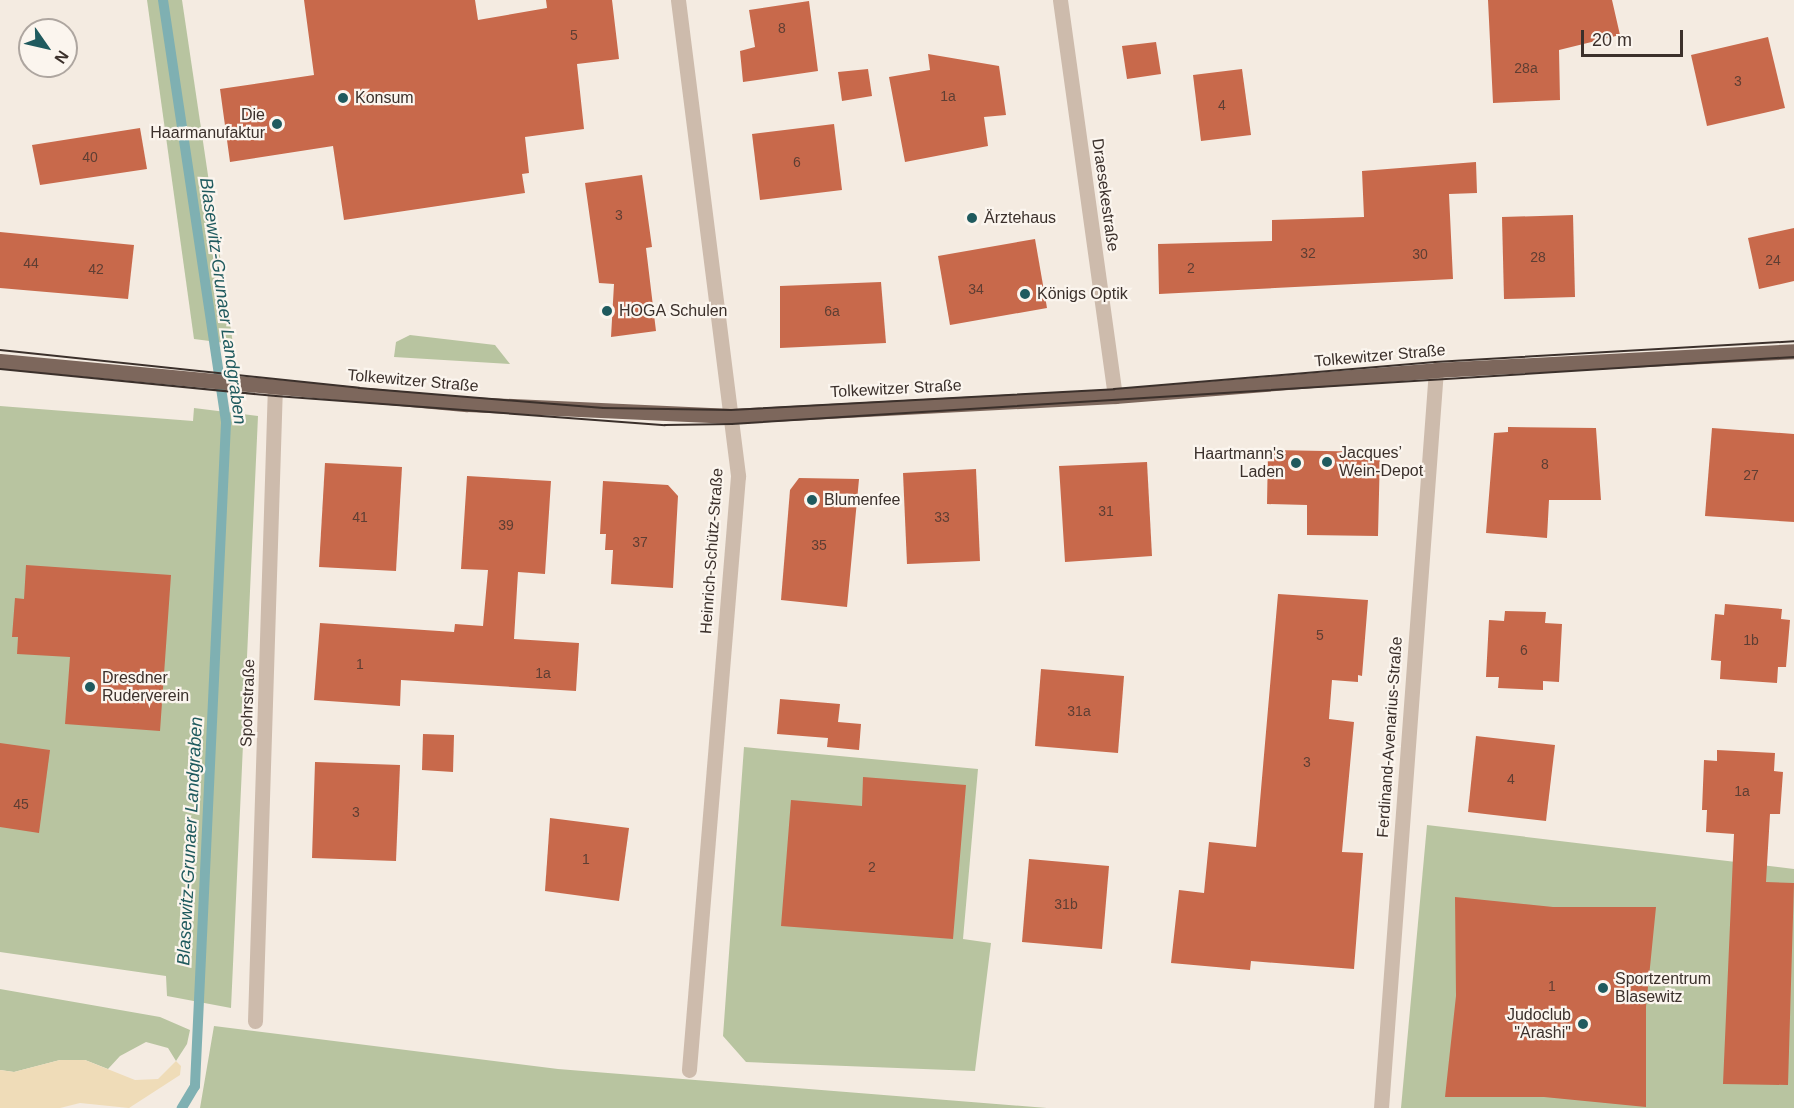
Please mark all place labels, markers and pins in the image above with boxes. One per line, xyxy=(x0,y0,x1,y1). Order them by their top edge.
place label: Konsum xyxy=(355,88,414,108)
marker: Konsum xyxy=(336,91,350,105)
place label: Die Haarmanufaktur xyxy=(150,105,265,143)
marker: Die Haarmanufaktur xyxy=(270,117,284,131)
place label: Ärztehaus xyxy=(984,208,1056,228)
marker: Ärztehaus xyxy=(965,211,979,225)
place label: Königs Optik xyxy=(1037,284,1128,304)
marker: Königs Optik xyxy=(1018,287,1032,301)
place label: HOGA Schulen xyxy=(619,301,728,321)
marker: HOGA Schulen xyxy=(600,304,614,318)
place label: Jacques’ Wein-Depot xyxy=(1339,443,1423,481)
place label: Haartmann's Laden xyxy=(1194,444,1284,482)
marker: Jacques’ Wein-Depot xyxy=(1320,455,1334,469)
marker: Haartmann's Laden xyxy=(1289,456,1303,470)
place label: Blumenfee xyxy=(824,490,900,510)
marker: Blumenfee xyxy=(805,493,819,507)
place label: Dresdner Ruderverein xyxy=(102,668,189,706)
marker: Dresdner Ruderverein xyxy=(83,680,97,694)
place label: Sportzentrum Blasewitz xyxy=(1615,969,1711,1007)
marker: Sportzentrum Blasewitz xyxy=(1596,981,1610,995)
place label: Judoclub "Arashi" xyxy=(1507,1005,1571,1043)
marker: Judoclub "Arashi" xyxy=(1576,1017,1590,1031)

